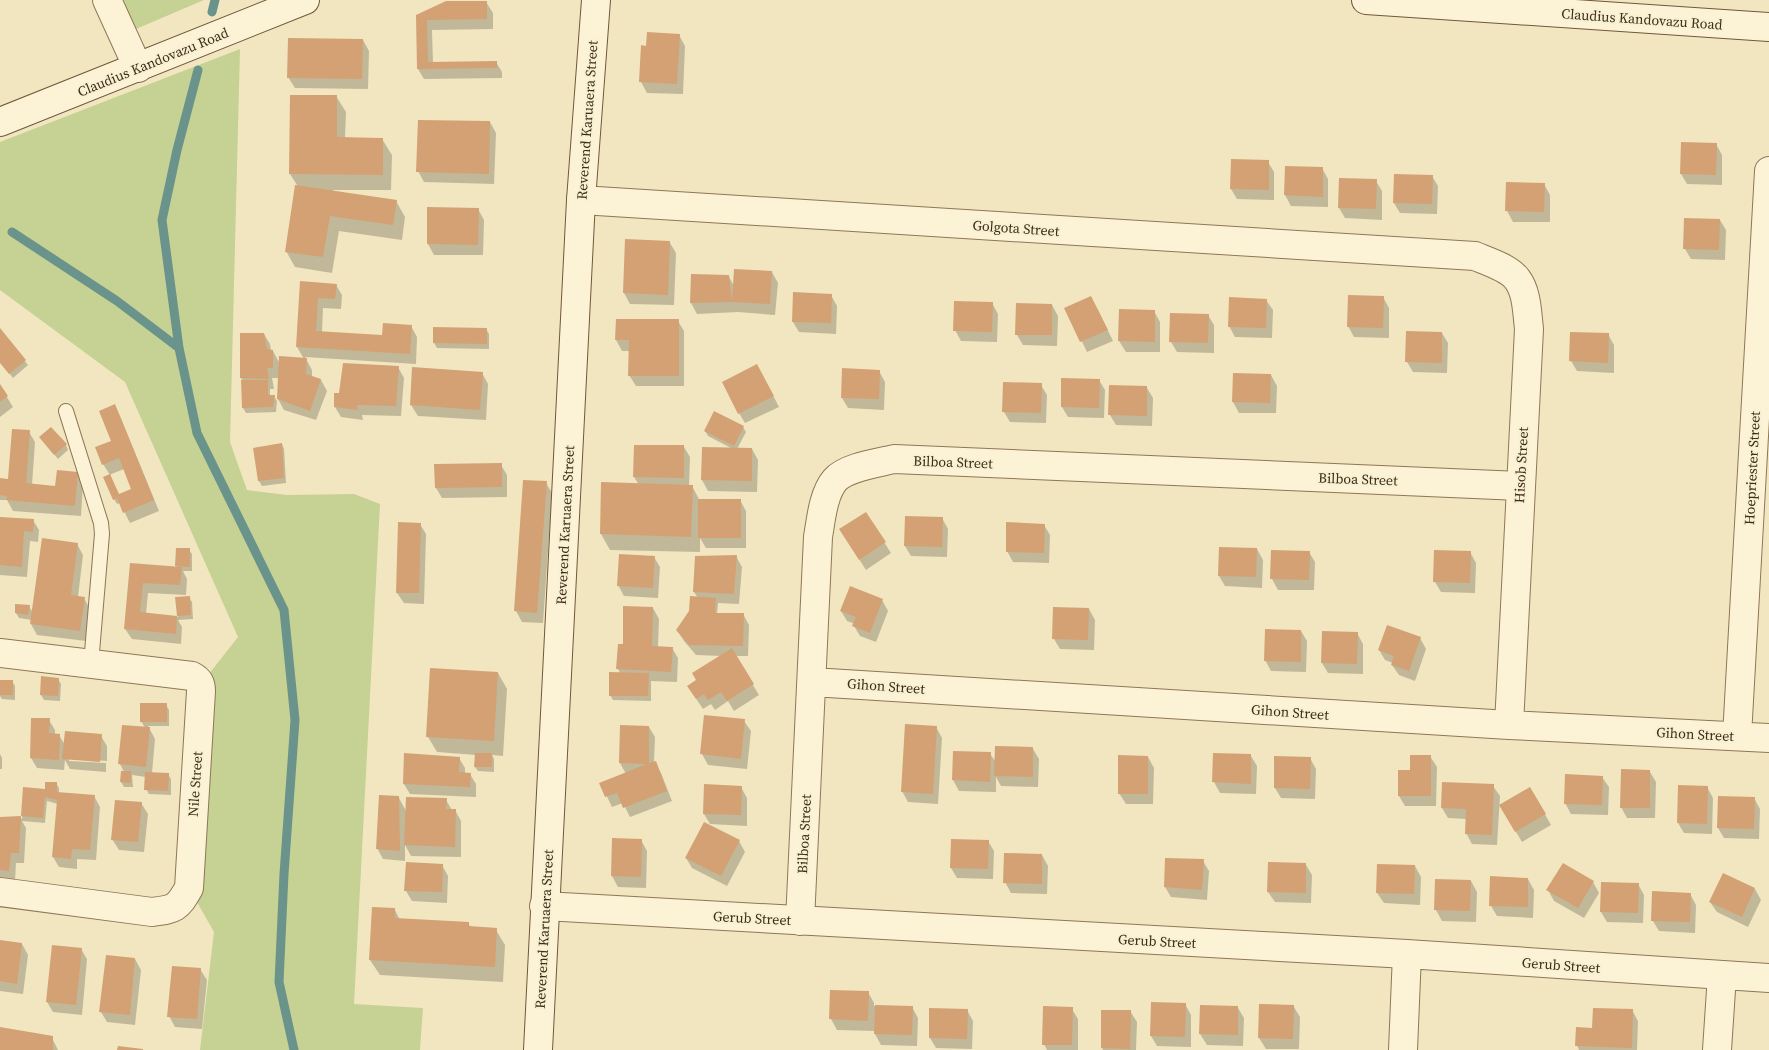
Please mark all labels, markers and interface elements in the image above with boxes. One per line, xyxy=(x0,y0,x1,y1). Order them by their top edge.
street label: Claudius Kandovazu Road xyxy=(1561,3,1723,35)
street label: Claudius Kandovazu Road xyxy=(74,22,232,102)
street label: Reverend Karuaera Street xyxy=(571,39,603,200)
street label: Golgota Street xyxy=(972,215,1060,241)
street label: Hoepriester Street xyxy=(1739,410,1765,525)
street label: Hisob Street xyxy=(1509,426,1533,504)
street label: Reverend Karuaera Street xyxy=(551,444,579,605)
street label: Bilboa Street xyxy=(913,451,994,473)
street label: Bilboa Street xyxy=(1318,468,1399,490)
street label: Gihon Street xyxy=(847,673,926,699)
street label: Gihon Street xyxy=(1251,699,1330,725)
street label: Gihon Street xyxy=(1656,722,1735,746)
street label: Nile Street xyxy=(183,750,207,817)
street label: Bilboa Street xyxy=(792,793,816,874)
street label: Reverend Karuaera Street xyxy=(530,848,558,1009)
street label: Gerub Street xyxy=(712,906,792,930)
street label: Gerub Street xyxy=(1117,929,1197,953)
street label: Gerub Street xyxy=(1521,952,1601,978)

